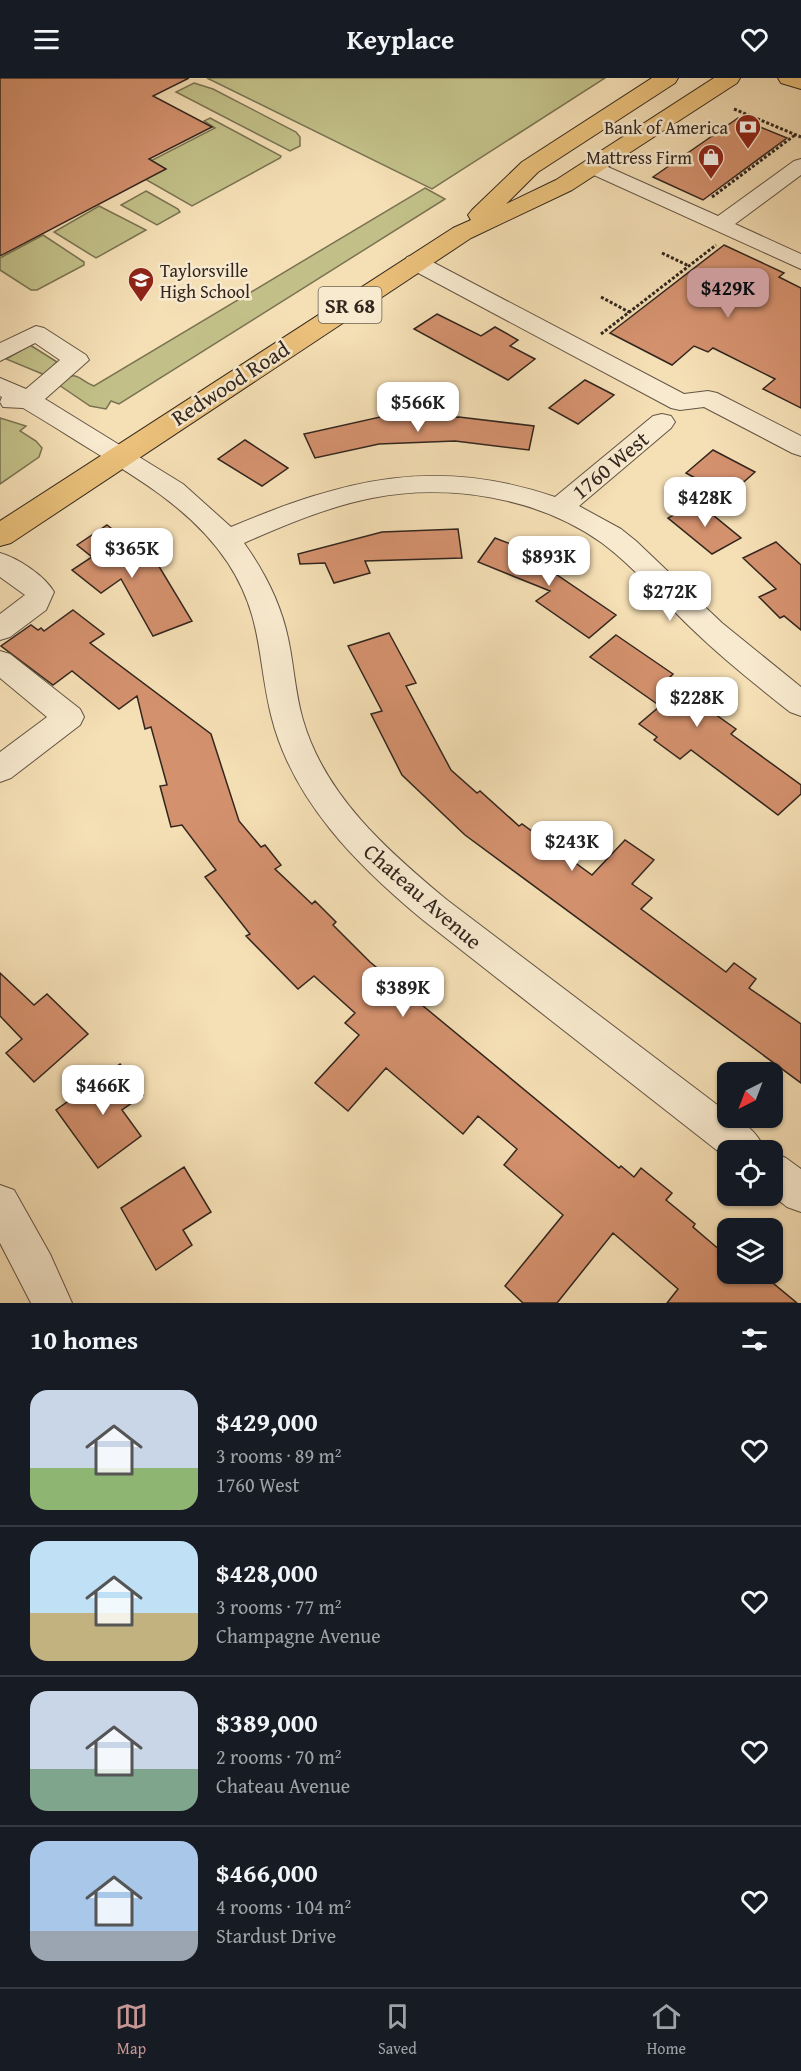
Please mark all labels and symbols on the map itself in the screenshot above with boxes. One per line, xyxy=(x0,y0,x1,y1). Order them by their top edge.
bank icon: Bank of America xyxy=(733,112,763,150)
place label: Bank of America xyxy=(604,114,728,141)
shop icon: Mattress Firm xyxy=(696,142,726,180)
place label: Mattress Firm xyxy=(586,144,692,171)
place label: Taylorsville High School xyxy=(160,257,250,305)
school or university icon: Taylorsville High School xyxy=(126,265,156,303)
pin: $429K xyxy=(686,268,770,319)
road number: SR 68 xyxy=(318,287,382,323)
street label: Redwood Road xyxy=(165,333,296,433)
pin: $566K xyxy=(376,382,460,433)
street label: 1760 West xyxy=(565,423,656,507)
pin: $428K xyxy=(663,477,747,528)
pin: $365K xyxy=(90,528,174,579)
pin: $893K xyxy=(507,536,591,587)
pin: $272K xyxy=(628,571,712,622)
pin: $228K xyxy=(655,677,739,728)
pin: $243K xyxy=(530,821,614,872)
street label: Chateau Avenue xyxy=(357,836,489,956)
pin: $389K xyxy=(361,967,445,1018)
north arrow xyxy=(717,1062,783,1128)
pin: $466K xyxy=(61,1065,145,1116)

